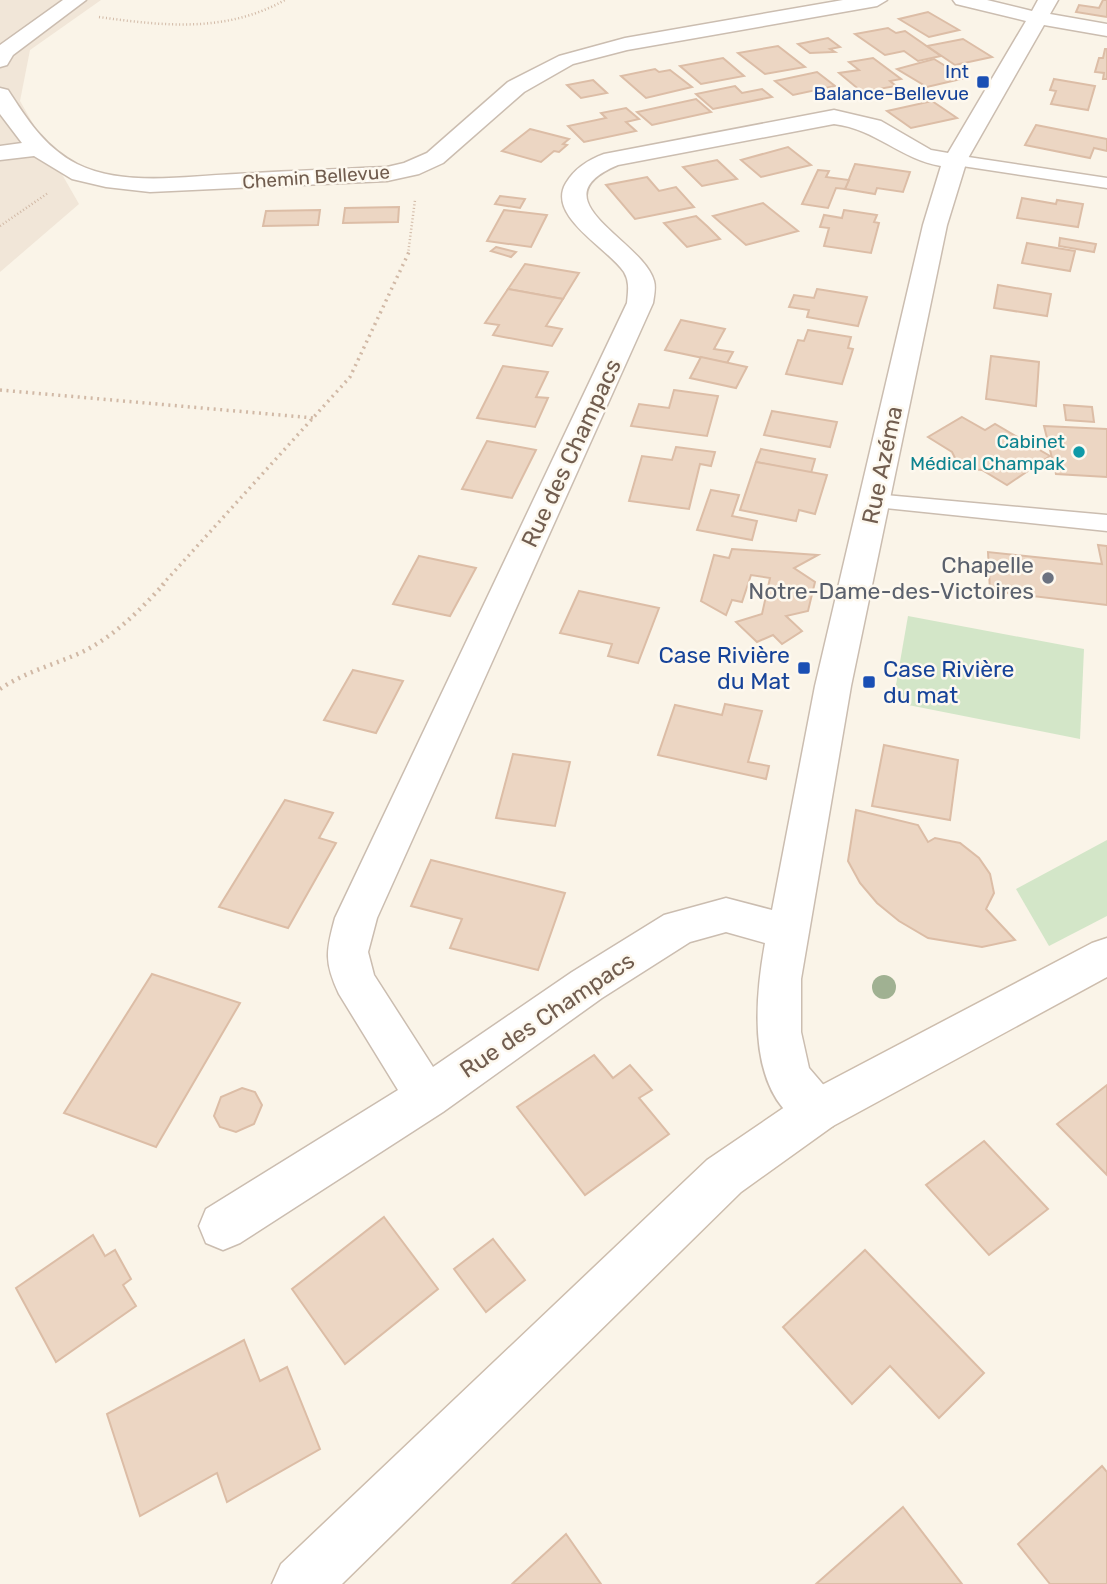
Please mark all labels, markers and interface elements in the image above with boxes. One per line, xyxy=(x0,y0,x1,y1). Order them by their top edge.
place label: Int Balance-Bellevue xyxy=(814,60,970,105)
marker: Int Balance-Bellevue xyxy=(975,74,991,90)
street label: Chemin Bellevue xyxy=(241,160,391,194)
street label: Rue des Champacs xyxy=(515,354,627,552)
street label: Rue Azéma xyxy=(856,403,908,527)
place label: Cabinet Médical Champak xyxy=(910,430,1066,475)
marker: Cabinet Médical Champak xyxy=(1071,444,1087,460)
place label: Chapelle Notre-Dame-des-Victoires xyxy=(748,551,1034,605)
marker: Chapelle Notre-Dame-des-Victoires xyxy=(1040,570,1056,586)
place label: Case Rivière du Mat xyxy=(659,641,790,695)
place label: Case Rivière du mat xyxy=(883,655,1014,709)
marker: Case Rivière du Mat xyxy=(796,660,812,676)
marker: Case Rivière du mat xyxy=(861,674,877,690)
street label: Rue des Champacs xyxy=(454,946,640,1084)

